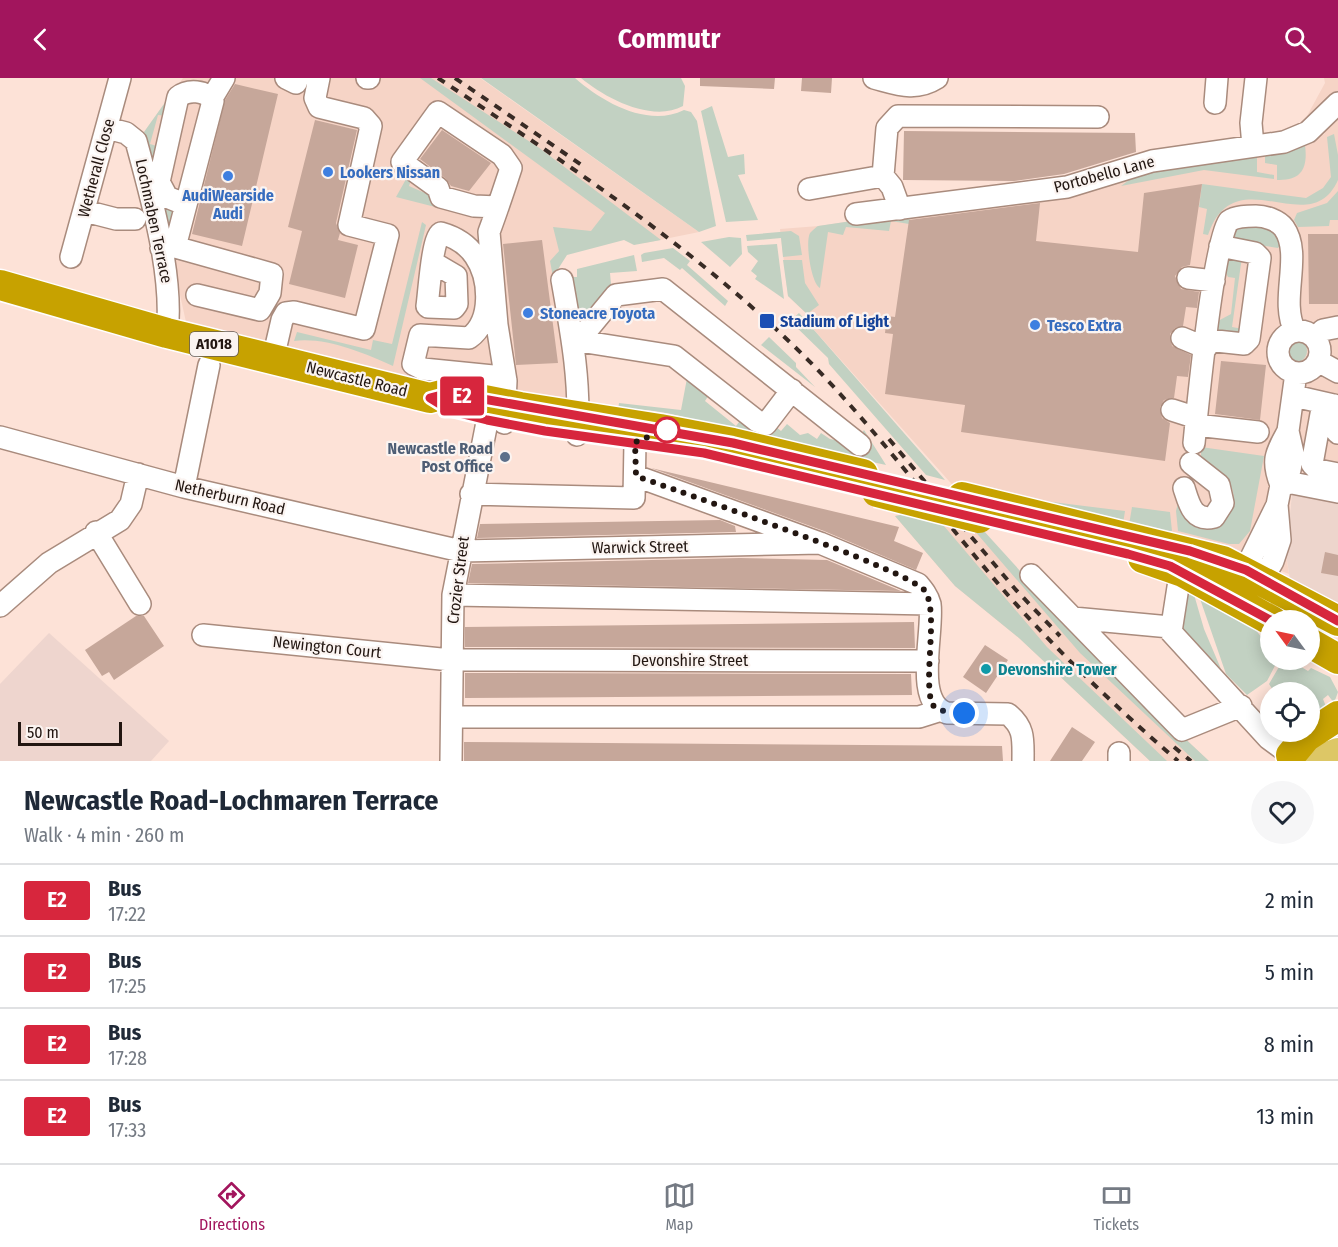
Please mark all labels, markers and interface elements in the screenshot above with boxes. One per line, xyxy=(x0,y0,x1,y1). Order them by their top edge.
icon: back xyxy=(24,23,57,56)
text: Commutr xyxy=(618,23,720,55)
icon: search xyxy=(1281,23,1314,56)
street label: Wetherall Close xyxy=(74,116,118,220)
street label: Portobello Lane xyxy=(1052,151,1156,197)
street label: Lochmaben Terrace xyxy=(132,157,176,285)
place label: Lookers Nissan xyxy=(340,163,440,182)
marker: Lookers Nissan xyxy=(321,165,335,179)
marker: AudiWearside Audi xyxy=(221,169,235,183)
place label: AudiWearside Audi xyxy=(181,186,274,223)
place label: Stoneacre Toyota xyxy=(540,304,655,323)
marker: Stoneacre Toyota xyxy=(521,306,535,320)
marker: Stadium of Light xyxy=(758,312,776,330)
place label: Stadium of Light xyxy=(780,312,889,331)
place label: Tesco Extra xyxy=(1047,316,1122,335)
marker: Tesco Extra xyxy=(1028,318,1042,332)
road number: A1018 xyxy=(190,332,238,356)
street label: Newcastle Road xyxy=(305,357,409,401)
line badge: E2 xyxy=(435,376,489,416)
text: E2 xyxy=(452,383,472,409)
unlabelled marker xyxy=(654,417,680,443)
place label: Newcastle Road Post Office xyxy=(388,439,493,476)
marker: Newcastle Road Post Office xyxy=(498,450,512,464)
street label: Netherburn Road xyxy=(173,475,287,519)
street label: Crozier Street xyxy=(443,534,473,625)
street label: Warwick Street xyxy=(591,537,689,557)
north arrow xyxy=(1260,610,1320,670)
map controls xyxy=(1260,610,1320,742)
street label: Newington Court xyxy=(272,632,383,662)
street label: Devonshire Street xyxy=(632,651,749,670)
place label: Devonshire Tower xyxy=(998,660,1117,679)
marker: Devonshire Tower xyxy=(979,662,993,676)
button: locate xyxy=(1260,682,1320,742)
your location xyxy=(949,698,979,728)
scale bar xyxy=(18,719,122,746)
text: 50 m xyxy=(27,723,59,742)
button: heart xyxy=(1251,781,1314,844)
text: Newcastle Road-Lochmaren Terrace xyxy=(24,784,439,817)
text: Walk · 4 min · 260 m xyxy=(24,823,184,847)
text: Bus xyxy=(108,875,141,902)
text: E2 xyxy=(47,887,67,913)
text: 2 min xyxy=(1265,887,1314,914)
text: 17:22 xyxy=(108,902,146,926)
text: Bus xyxy=(108,947,141,974)
text: E2 xyxy=(47,959,67,985)
text: 5 min xyxy=(1265,959,1314,986)
text: 17:25 xyxy=(108,974,146,998)
text: Bus xyxy=(108,1019,141,1046)
text: E2 xyxy=(47,1031,67,1057)
text: 8 min xyxy=(1264,1031,1314,1058)
text: 17:28 xyxy=(108,1046,147,1070)
text: Bus xyxy=(108,1091,141,1118)
text: E2 xyxy=(47,1103,67,1129)
text: 13 min xyxy=(1256,1103,1314,1130)
text: 17:33 xyxy=(108,1118,146,1142)
tab: Directions xyxy=(199,1179,265,1234)
tab: Map xyxy=(663,1179,696,1234)
tab: Tickets xyxy=(1094,1179,1139,1234)

